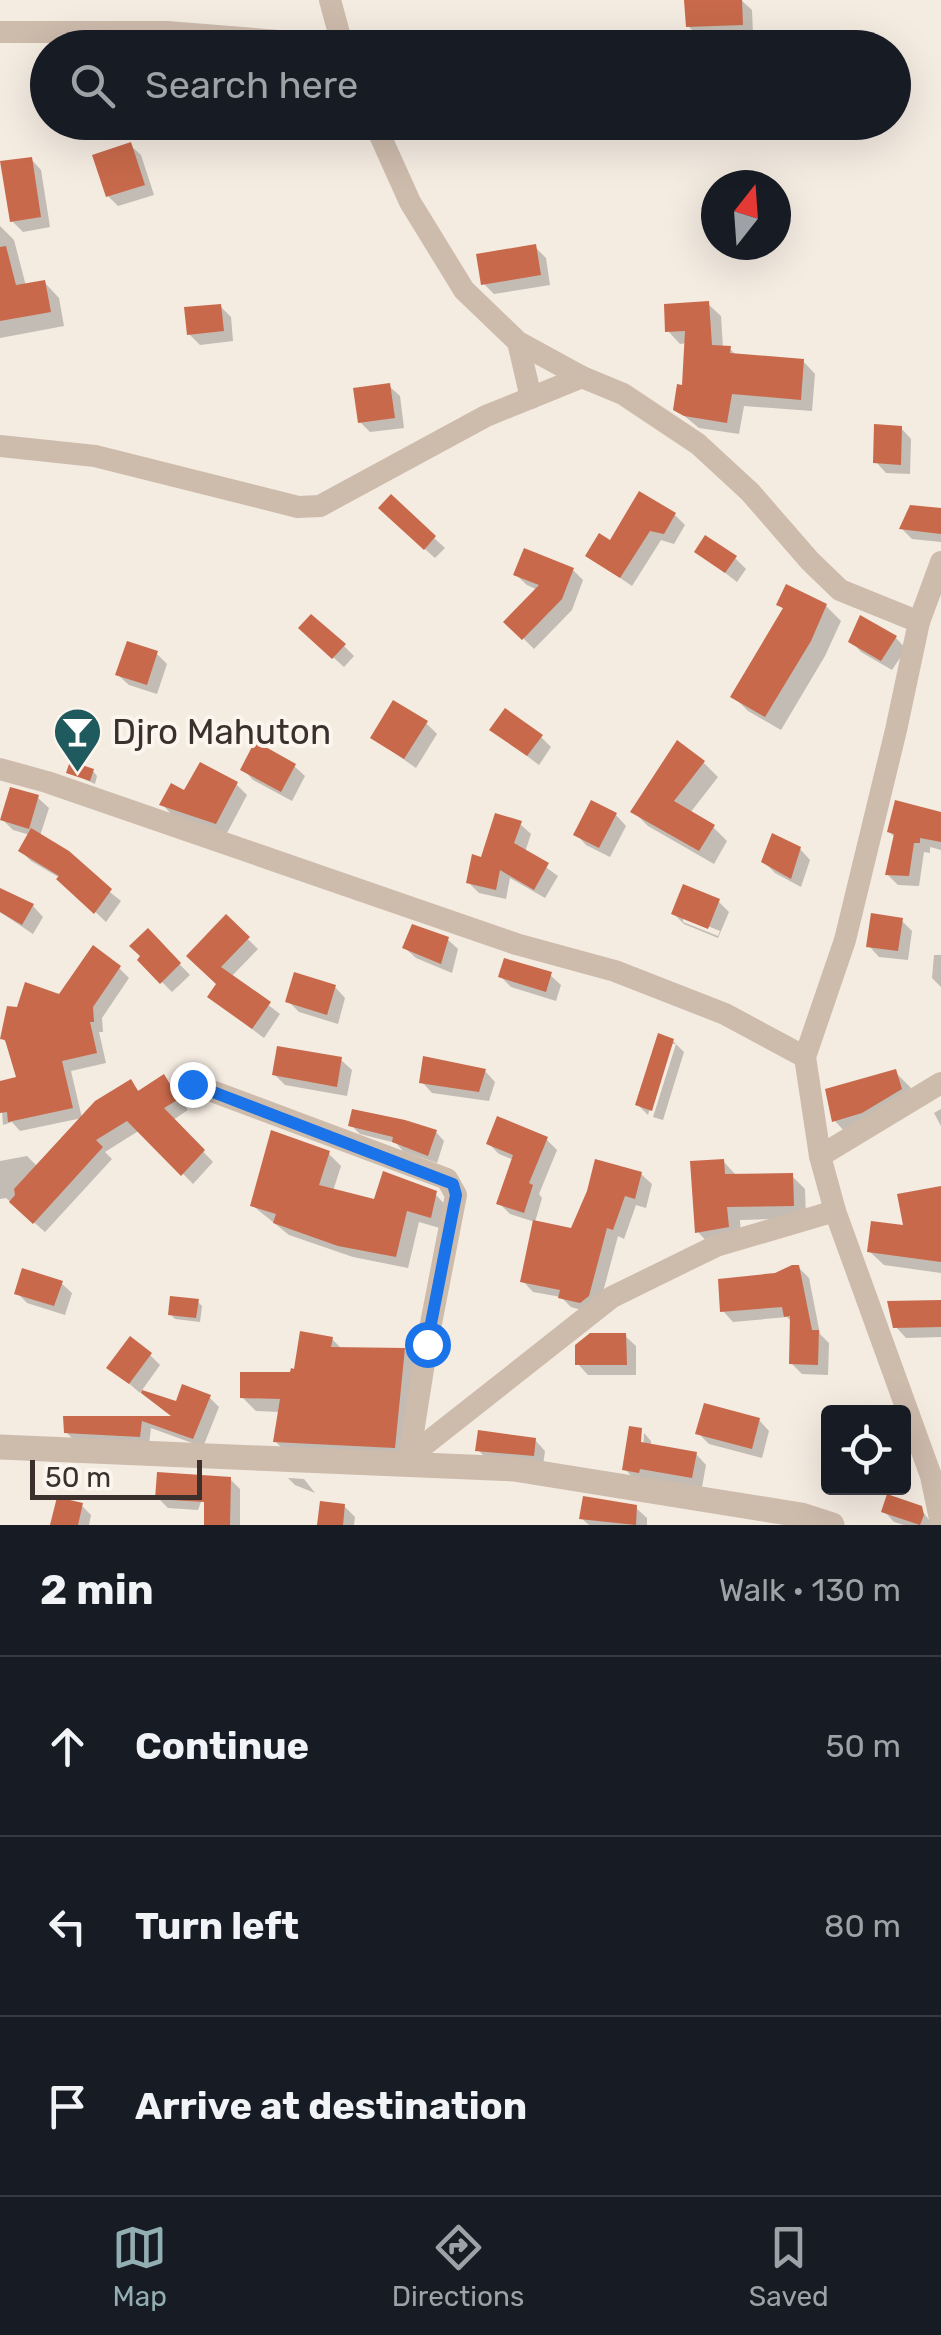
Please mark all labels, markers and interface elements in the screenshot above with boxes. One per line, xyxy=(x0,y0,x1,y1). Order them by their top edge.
search box xyxy=(30,30,911,140)
icon: search xyxy=(65,58,120,113)
text: Search here xyxy=(145,62,358,108)
north arrow xyxy=(701,170,791,260)
bar icon: Djro Mahuton xyxy=(51,706,103,774)
place label: Djro Mahuton xyxy=(112,711,331,753)
route end xyxy=(170,1062,216,1108)
route start xyxy=(405,1322,451,1368)
map controls xyxy=(821,1405,911,1495)
button: locate xyxy=(821,1405,911,1495)
scale bar xyxy=(30,1455,202,1500)
text: 50 m xyxy=(45,1461,111,1494)
text: 2 min xyxy=(40,1565,154,1615)
text: Walk · 130 m xyxy=(719,1571,901,1609)
icon: ahead xyxy=(40,1719,95,1774)
text: Continue xyxy=(135,1723,309,1769)
text: 50 m xyxy=(825,1727,901,1765)
icon: left xyxy=(40,1899,95,1954)
text: Turn left xyxy=(135,1903,299,1949)
text: 80 m xyxy=(824,1907,901,1945)
icon: arrive xyxy=(40,2079,95,2134)
text: Arrive at destination xyxy=(135,2083,527,2129)
tab: Map xyxy=(112,2220,167,2313)
tab: Directions xyxy=(392,2220,524,2313)
tab: Saved xyxy=(749,2220,829,2313)

